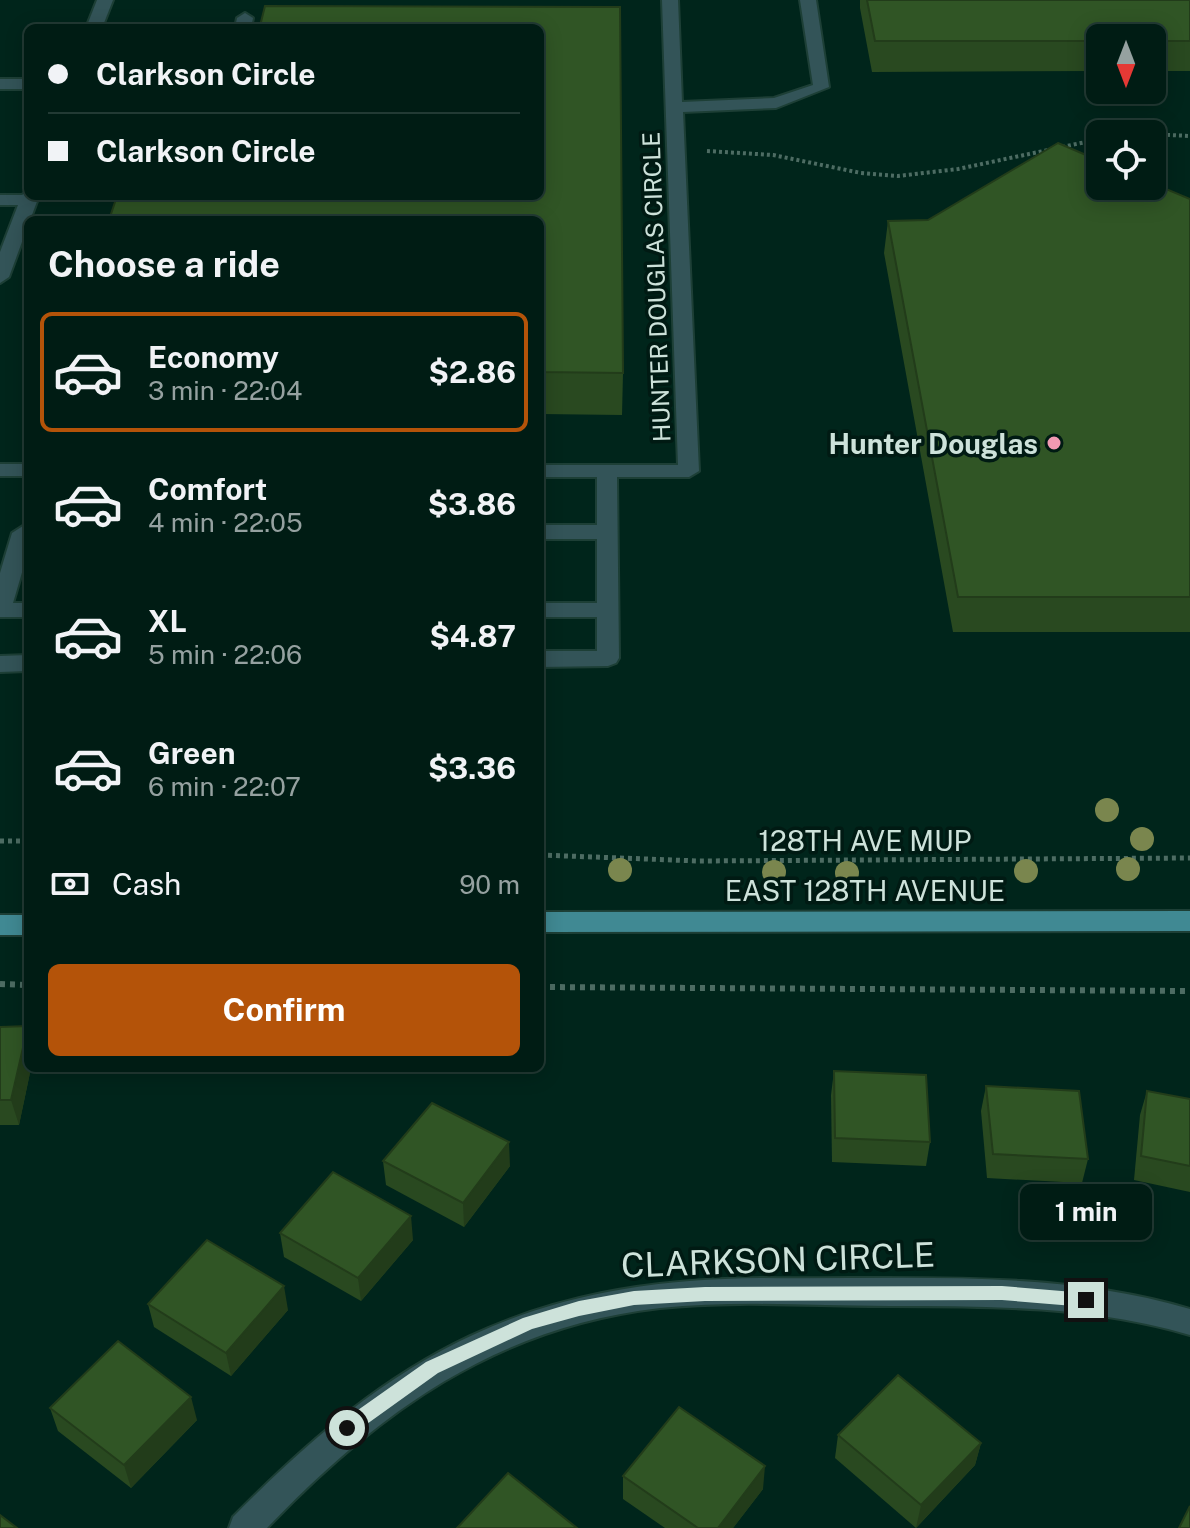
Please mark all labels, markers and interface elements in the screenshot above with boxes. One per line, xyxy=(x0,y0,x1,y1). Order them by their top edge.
north arrow xyxy=(1086,24,1166,104)
map controls xyxy=(1086,24,1166,200)
text: Clarkson Circle xyxy=(96,56,316,92)
button: locate xyxy=(1086,120,1166,200)
street label: HUNTER DOUGLAS CIRCLE xyxy=(637,131,675,443)
text: Clarkson Circle xyxy=(96,133,316,169)
text: Choose a ride xyxy=(48,243,280,285)
icon: car xyxy=(52,336,124,408)
text: Economy xyxy=(148,339,279,375)
text: $2.86 xyxy=(429,354,516,390)
text: 3 min · 22:04 xyxy=(148,375,302,406)
place label: Hunter Douglas xyxy=(829,427,1038,460)
marker: Hunter Douglas xyxy=(1045,434,1063,452)
icon: car xyxy=(52,468,124,540)
text: Comfort xyxy=(148,471,267,507)
text: $3.86 xyxy=(428,486,516,522)
text: 4 min · 22:05 xyxy=(148,507,303,538)
icon: car xyxy=(52,600,124,672)
text: XL xyxy=(148,603,187,639)
text: $4.87 xyxy=(429,618,516,654)
text: 5 min · 22:06 xyxy=(148,639,302,670)
icon: car xyxy=(52,732,124,804)
text: Green xyxy=(148,735,235,771)
text: $3.36 xyxy=(428,750,516,786)
text: 6 min · 22:07 xyxy=(148,771,301,802)
street label: 128TH AVE MUP xyxy=(759,824,972,857)
icon: cash xyxy=(48,862,92,906)
text: Cash xyxy=(112,866,181,902)
text: 90 m xyxy=(459,869,520,900)
street label: EAST 128TH AVENUE xyxy=(725,874,1005,907)
button: Confirm xyxy=(48,964,520,1056)
callout: 1 min xyxy=(1020,1184,1152,1240)
text: 1 min xyxy=(1055,1196,1117,1227)
street label: CLARKSON CIRCLE xyxy=(620,1235,936,1285)
route end xyxy=(1068,1282,1104,1318)
route start xyxy=(329,1410,365,1446)

